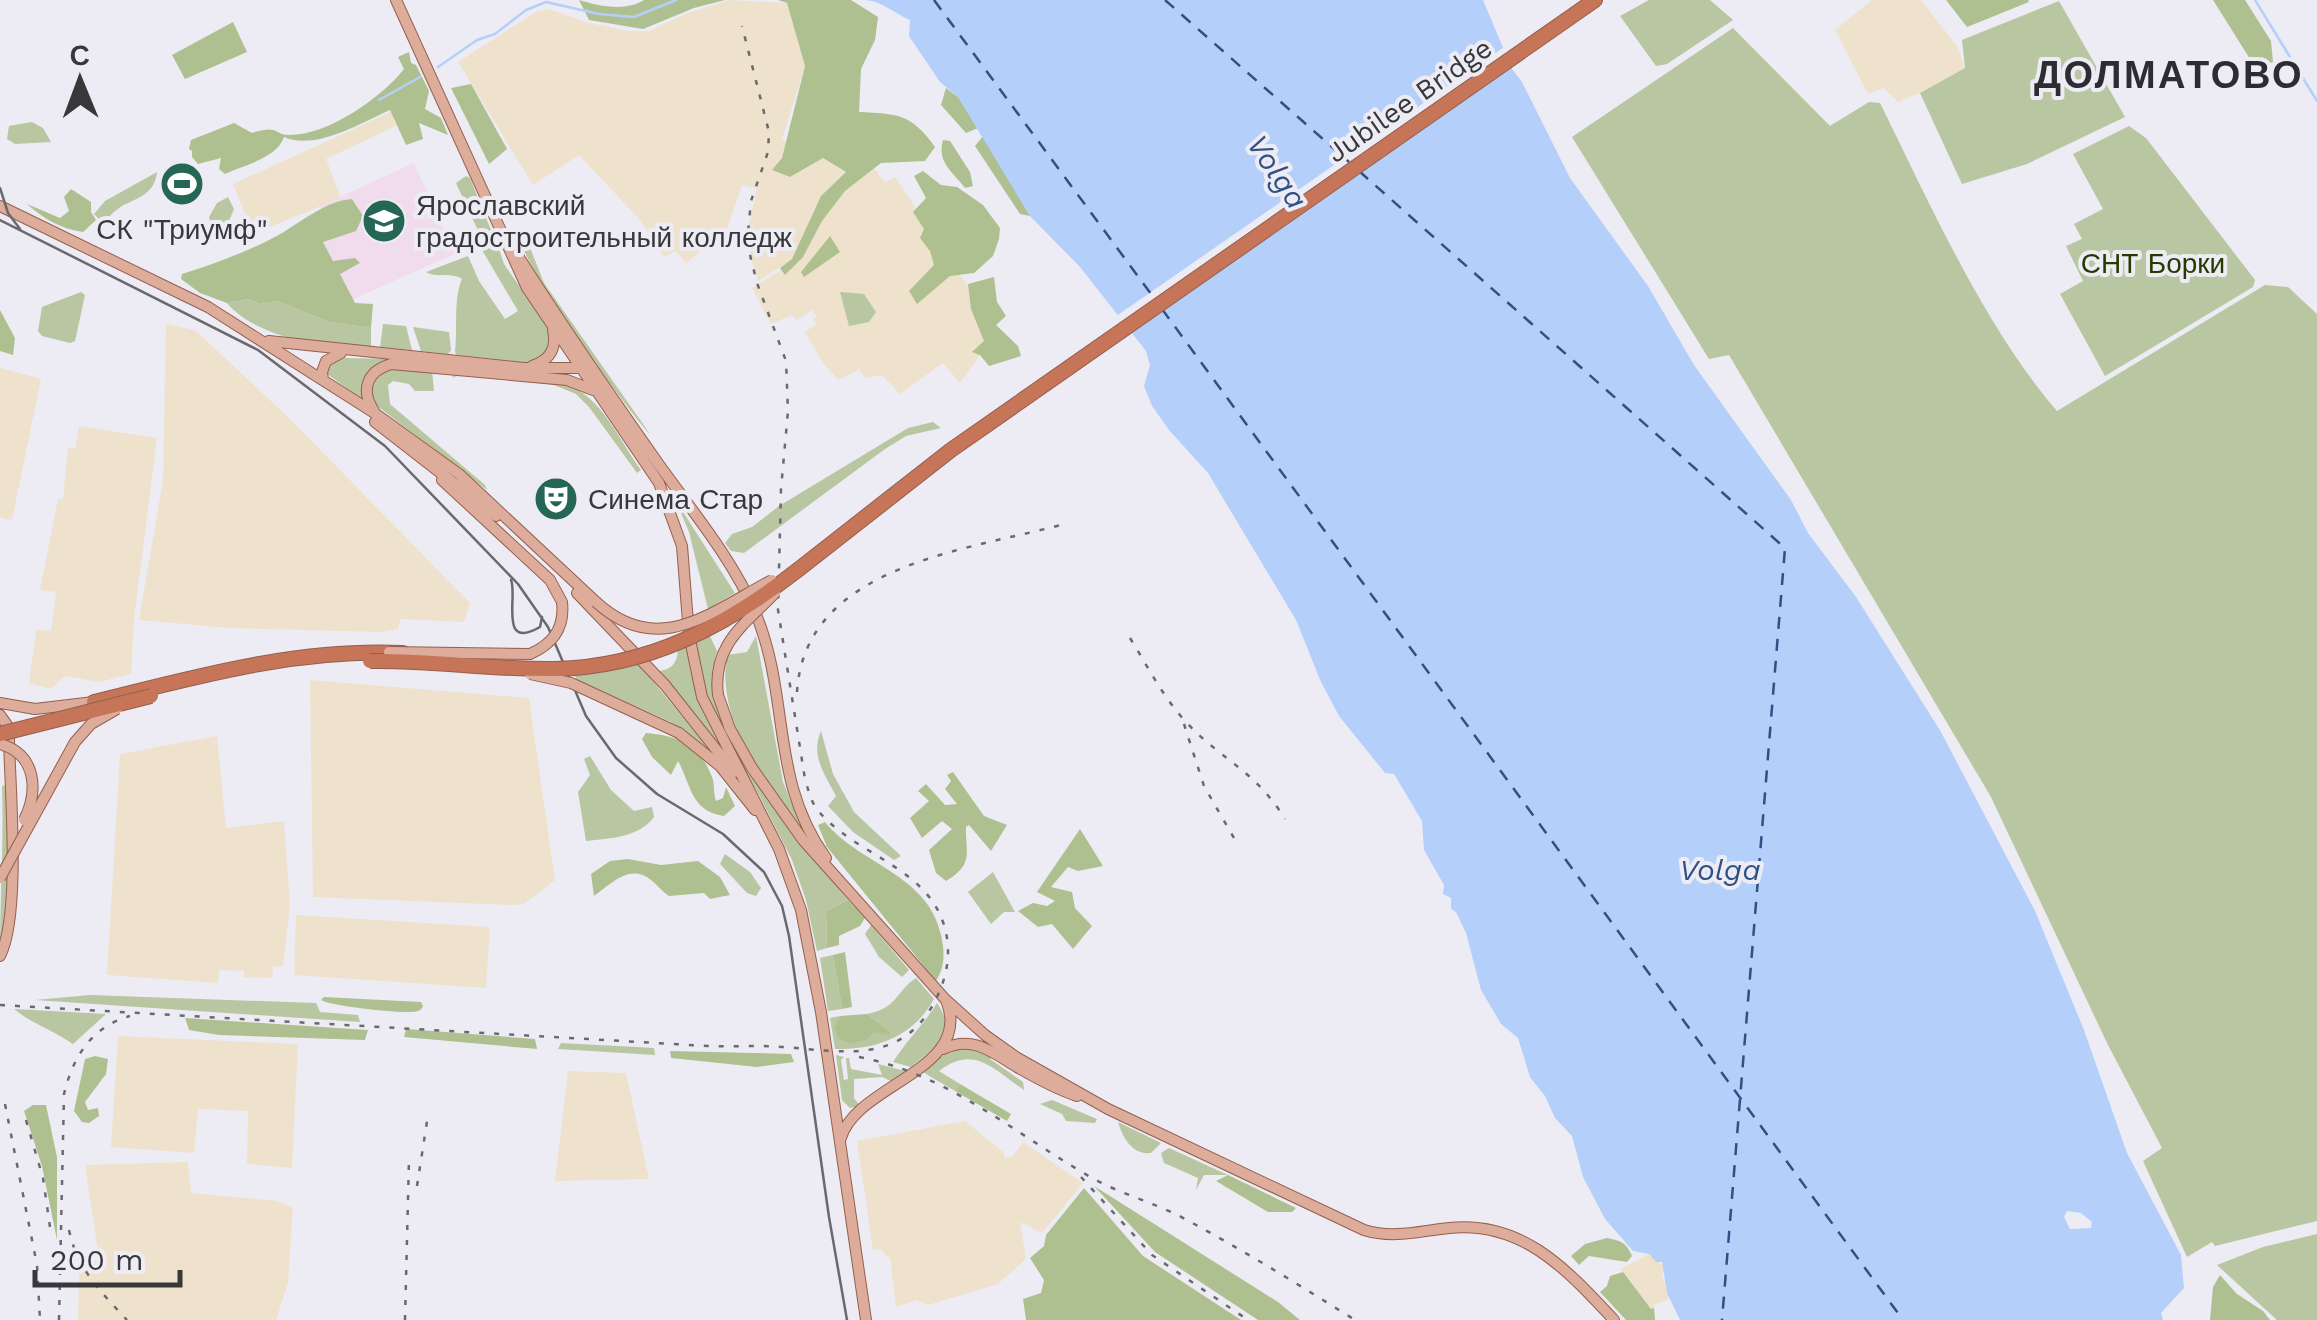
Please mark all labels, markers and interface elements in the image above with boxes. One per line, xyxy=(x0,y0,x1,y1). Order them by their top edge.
north arrow xyxy=(30,30,130,130)
street label: Jubilee Bridge xyxy=(1320,31,1498,170)
text: С xyxy=(69,39,90,72)
district label: ДОЛМАТОВО xyxy=(2034,53,2304,97)
water label: Volga xyxy=(1240,128,1315,215)
sports icon: СК "Триумф" xyxy=(159,161,205,207)
place label: Ярославский градостроительный колледж xyxy=(416,189,792,254)
school or university icon: Ярославский градостроительный колледж xyxy=(361,198,407,244)
place label: СК "Триумф" xyxy=(96,213,268,246)
park label: СНТ Борки xyxy=(2081,247,2225,280)
theatre icon: Синема Стар xyxy=(533,476,579,522)
place label: Синема Стар xyxy=(588,483,763,516)
water label: Volga xyxy=(1679,852,1761,887)
scale bar xyxy=(35,1225,180,1287)
text: 200 m xyxy=(50,1242,144,1277)

